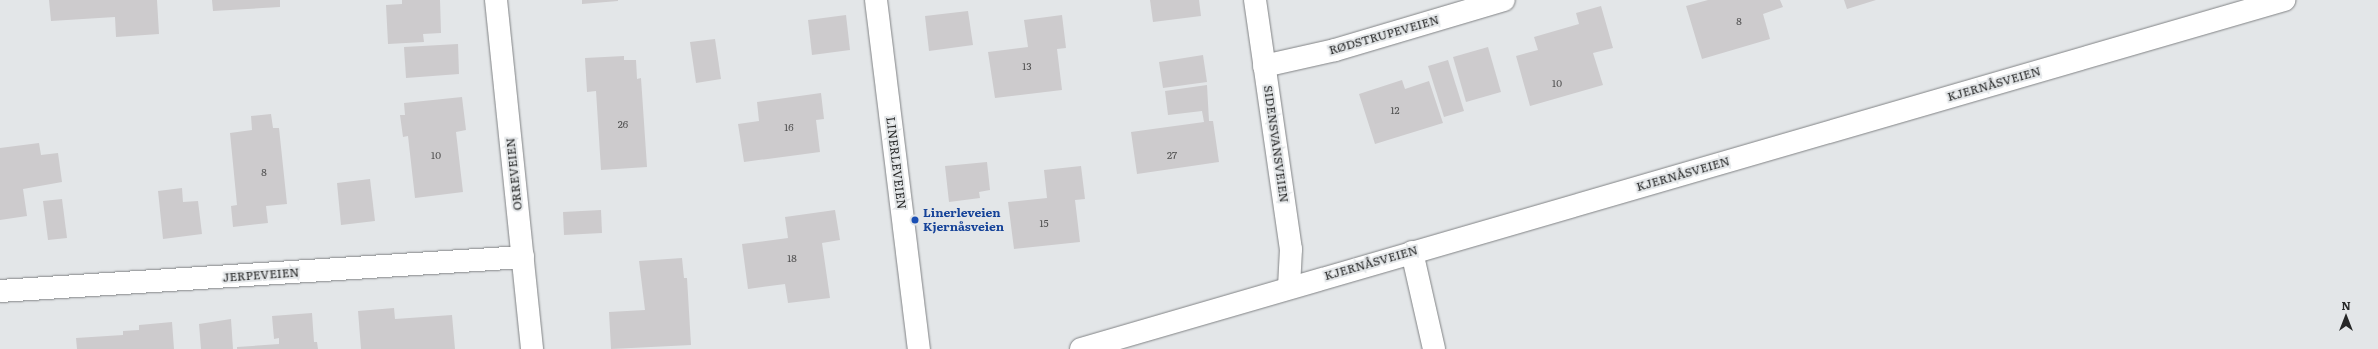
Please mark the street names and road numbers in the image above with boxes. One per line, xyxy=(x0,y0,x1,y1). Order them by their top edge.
street label: RØDSTRUPEVEIEN xyxy=(1327,12,1441,58)
street label: KJERNÅSVEIEN xyxy=(1946,64,2042,104)
street label: SIDENSVANSVEIEN xyxy=(1261,84,1291,204)
street label: LINERLEVEIEN xyxy=(883,116,909,210)
street label: ORREVEIEN xyxy=(503,137,525,211)
street label: KJERNÅSVEIEN xyxy=(1635,154,1731,194)
street label: KJERNÅSVEIEN xyxy=(1323,243,1419,283)
street label: JERPEVEIEN xyxy=(222,265,300,285)

